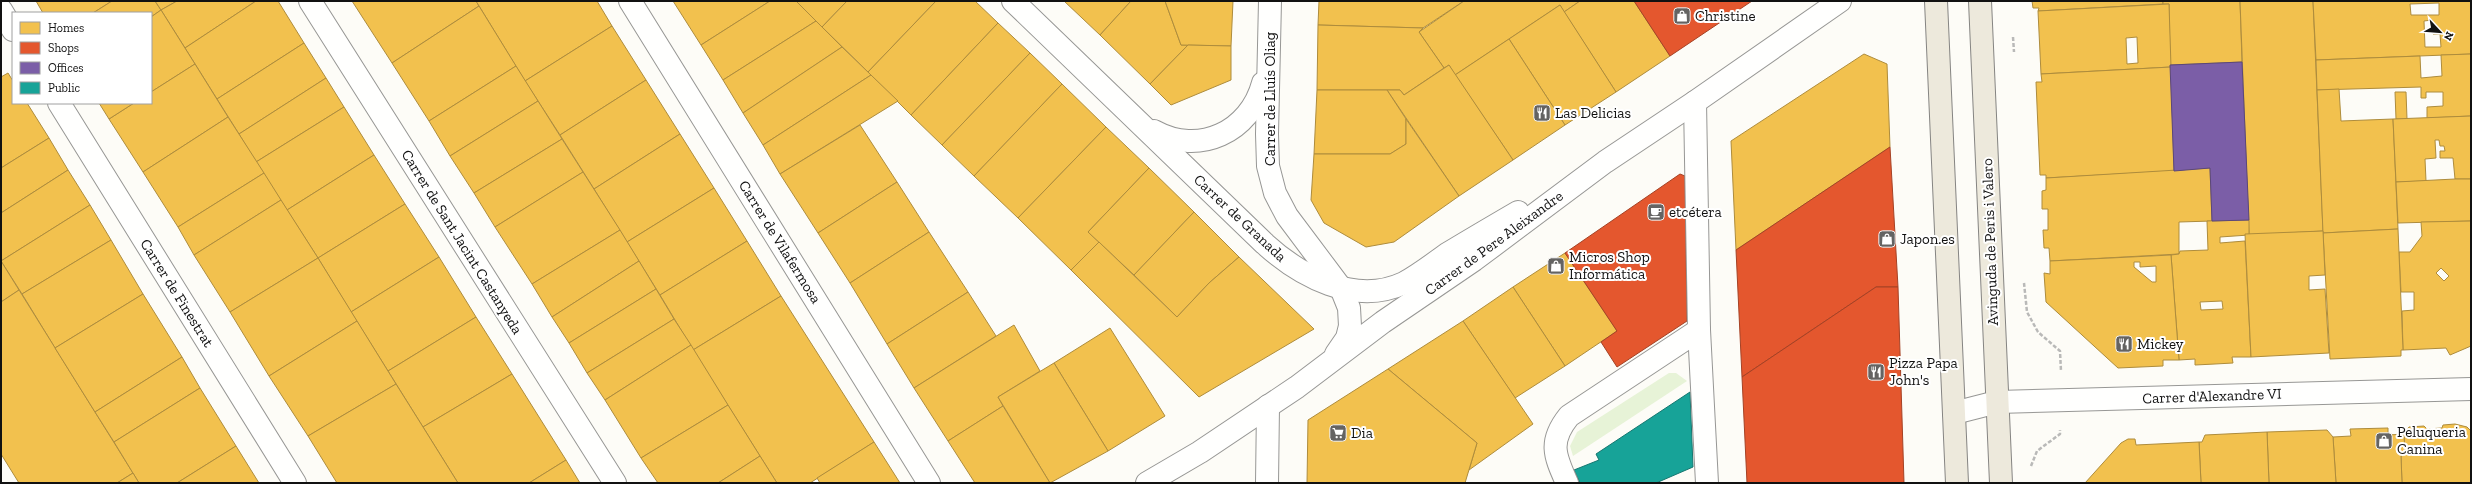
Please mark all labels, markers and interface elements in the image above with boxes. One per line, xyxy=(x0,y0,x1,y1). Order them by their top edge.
shop icon: Christine xyxy=(1672,6,1692,26)
place label: Christine xyxy=(1695,7,1756,25)
legend xyxy=(12,12,152,104)
north arrow xyxy=(2420,12,2460,52)
text: Homes xyxy=(48,21,84,35)
text: N xyxy=(2441,30,2456,43)
street label: Carrer de Lluís Oliag xyxy=(1261,32,1279,166)
text: Shops xyxy=(48,41,79,55)
text: Offices xyxy=(48,61,84,75)
text: Public xyxy=(48,81,81,95)
restaurant icon: Las Delicias xyxy=(1532,103,1552,123)
place label: Las Delicias xyxy=(1555,104,1631,122)
street label: Carrer de Sant Jacint Castanyeda xyxy=(398,146,526,338)
street label: Avinguda de Peris i Valero xyxy=(1978,158,2002,326)
street label: Carrer de Granada xyxy=(1190,171,1290,265)
street label: Carrer de Vilafermosa xyxy=(735,177,825,307)
street label: Carrer de Pere Aleixandre xyxy=(1421,187,1567,299)
cafe icon: etcétera xyxy=(1646,202,1666,222)
place label: etcétera xyxy=(1669,203,1722,221)
shop icon: Japon.es xyxy=(1877,229,1897,249)
place label: Japon.es xyxy=(1900,230,1955,248)
street label: Carrer de Finestrat xyxy=(136,236,218,351)
place label: Micros Shop Informática xyxy=(1569,248,1650,283)
shop icon: Micros Shop Informática xyxy=(1546,256,1566,276)
restaurant icon: Mickey xyxy=(2114,334,2134,354)
place label: Mickey xyxy=(2137,335,2184,353)
place label: Pizza Papa John's xyxy=(1889,354,1958,389)
restaurant icon: Pizza Papa John's xyxy=(1866,362,1886,382)
street label: Carrer d'Alexandre VI xyxy=(2142,385,2282,407)
supermarket icon: Dia xyxy=(1328,423,1348,443)
place label: Peluqueria Canina xyxy=(2397,423,2466,458)
place label: Dia xyxy=(1351,424,1373,442)
shop icon: Peluqueria Canina xyxy=(2374,431,2394,451)

